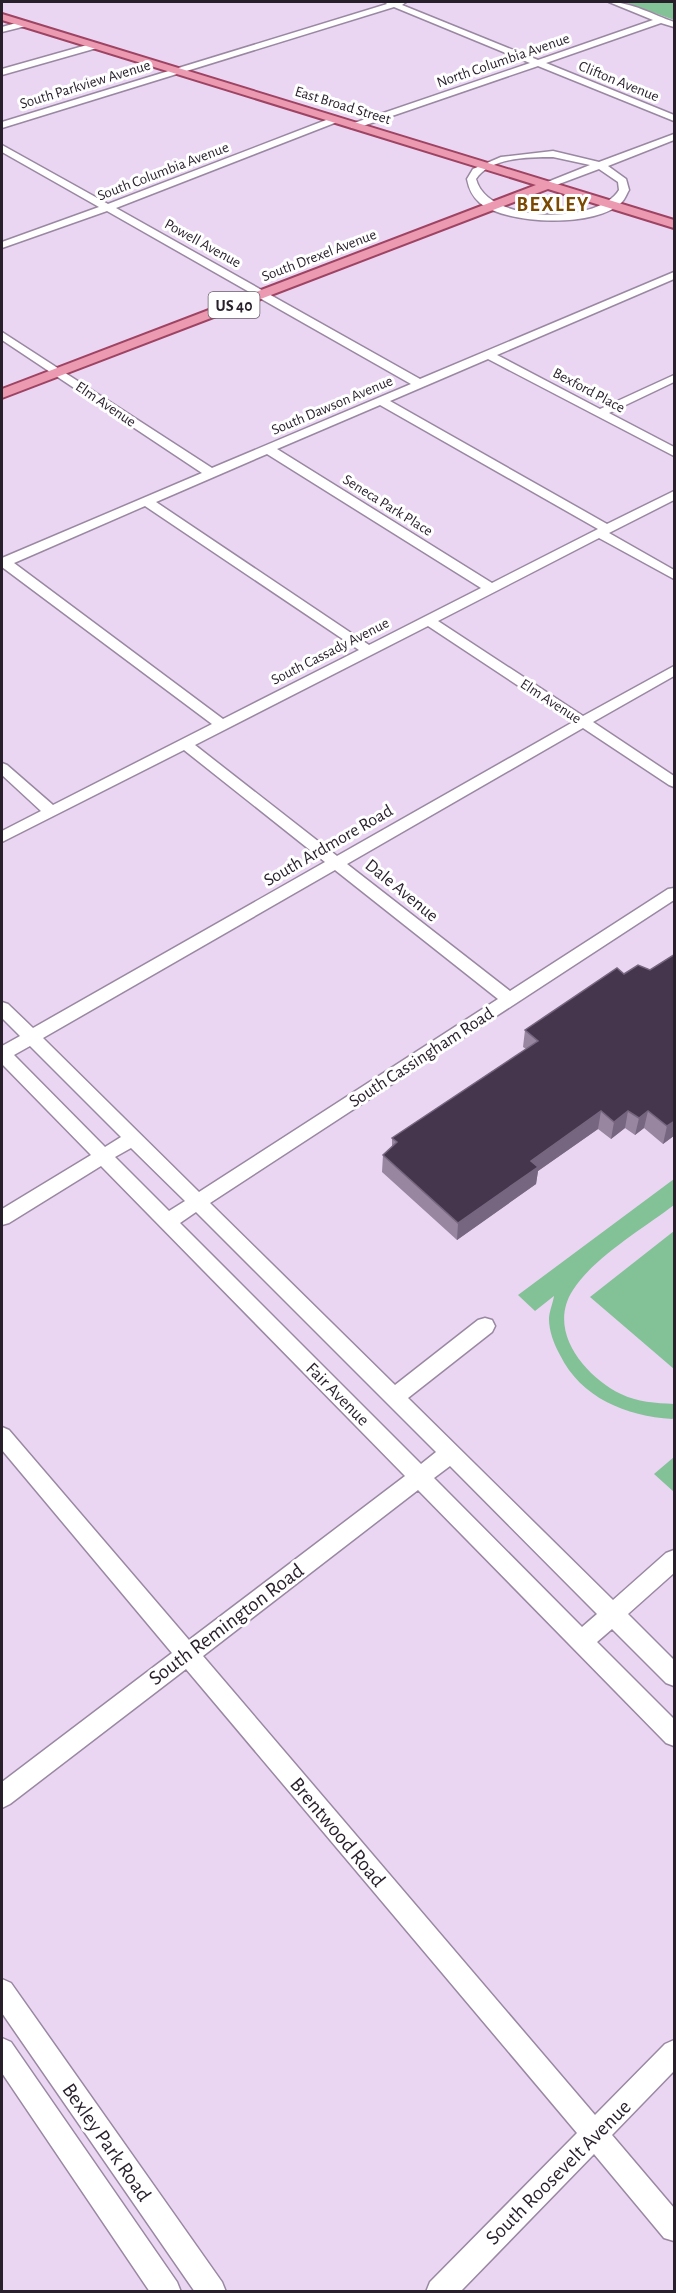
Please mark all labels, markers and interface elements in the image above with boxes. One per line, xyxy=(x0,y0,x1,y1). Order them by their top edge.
street label: North Columbia Avenue xyxy=(435,31,572,90)
street label: South Parkview Avenue xyxy=(18,57,152,112)
street label: Clifton Avenue xyxy=(576,58,661,104)
street label: East Broad Street xyxy=(293,84,393,127)
street label: South Columbia Avenue xyxy=(95,139,231,203)
district label: BEXLEY xyxy=(516,195,590,215)
street label: Powell Avenue xyxy=(162,216,244,271)
street label: South Drexel Avenue xyxy=(260,227,379,284)
road number: US 40 xyxy=(208,292,260,318)
street label: Bexford Place xyxy=(550,365,627,416)
street label: South Dawson Avenue xyxy=(269,373,395,438)
street label: Elm Avenue xyxy=(73,379,139,430)
street label: Seneca Park Place xyxy=(340,472,435,539)
street label: South Cassady Avenue xyxy=(269,615,392,688)
street label: Elm Avenue xyxy=(518,676,584,727)
street label: South Ardmore Road xyxy=(261,802,396,890)
street label: Dale Avenue xyxy=(361,856,441,926)
street label: South Cassingham Road xyxy=(346,1004,497,1111)
street label: Fair Avenue xyxy=(302,1360,372,1430)
street label: South Remington Road xyxy=(145,1559,308,1689)
street label: Brentwood Road xyxy=(286,1774,389,1891)
street label: Bexley Park Road xyxy=(58,2079,155,2205)
street label: South Roosevelt Avenue xyxy=(482,2096,635,2249)

